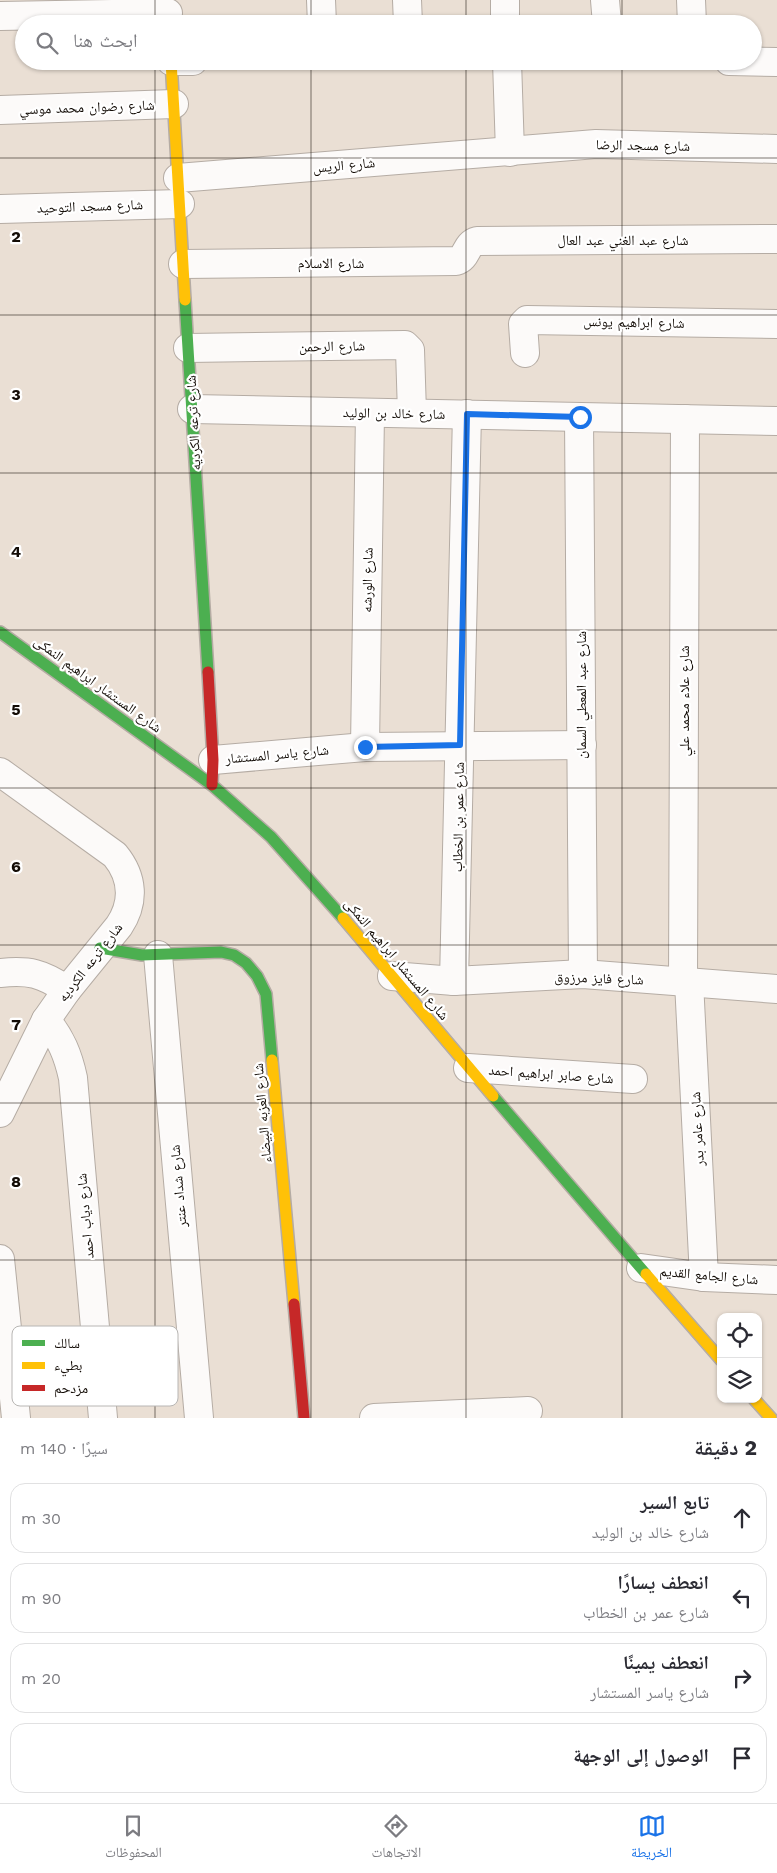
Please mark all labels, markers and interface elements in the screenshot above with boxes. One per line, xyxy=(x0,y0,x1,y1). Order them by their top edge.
search box xyxy=(15,15,762,70)
icon: search xyxy=(33,29,61,57)
text: ابحث هنا xyxy=(73,29,137,52)
street label: شارع رضوان محمد موسي xyxy=(19,97,155,121)
street label: شارع مسجد الرضا xyxy=(596,136,690,156)
street label: شارع الريس xyxy=(312,154,376,178)
street label: شارع مسجد التوحيد xyxy=(37,196,143,218)
text: 2 xyxy=(11,227,21,246)
street label: شارع عبد الغني عبد العال xyxy=(557,232,689,252)
street label: شارع الاسلام xyxy=(298,255,364,273)
street label: شارع ابراهيم يونس xyxy=(583,313,685,333)
street label: شارع الرحمن xyxy=(299,337,365,357)
street label: شارع ترعه الكرديه xyxy=(183,375,205,471)
text: 3 xyxy=(11,385,21,404)
street label: شارع خالد بن الوليد xyxy=(343,404,445,424)
route start xyxy=(569,406,592,429)
text: 4 xyxy=(11,542,21,561)
street label: شارع الورشه xyxy=(358,547,378,613)
street label: شارع عبد المعطي السمان xyxy=(573,631,593,759)
street label: شارع المستشار ابراهيم النمكى xyxy=(30,632,165,737)
street label: شارع علاء محمد علي xyxy=(676,646,696,756)
text: 5 xyxy=(11,700,21,719)
route end xyxy=(354,736,377,759)
street label: شارع ياسر المستشار xyxy=(223,741,330,769)
street label: شارع عمر بن الخطاب xyxy=(449,762,469,872)
text: 6 xyxy=(11,857,21,876)
street label: شارع المستشار ابراهيم النمكى xyxy=(340,895,452,1024)
street label: شارع ترعه الكرديه xyxy=(54,920,127,1006)
street label: شارع فايز مرزوق xyxy=(554,968,644,990)
text: 7 xyxy=(11,1015,21,1034)
street label: شارع العزبه البيضاء xyxy=(250,1062,276,1164)
street label: شارع صابر ابراهيم احمد xyxy=(488,1062,614,1088)
street label: شارع عامر بدر xyxy=(687,1091,709,1168)
street label: شارع شداد عنتر xyxy=(166,1144,192,1229)
text: 8 xyxy=(11,1172,21,1191)
street label: شارع دياب احمد xyxy=(73,1172,99,1259)
street label: شارع الجامع القديم xyxy=(659,1263,759,1289)
map controls xyxy=(717,1313,762,1403)
button: locate xyxy=(717,1313,762,1358)
legend xyxy=(12,1326,178,1406)
text: سالك xyxy=(54,1335,80,1351)
text: بطيء xyxy=(54,1357,83,1377)
button: layers xyxy=(717,1358,762,1403)
text: مزدحم xyxy=(54,1380,88,1398)
text: 2 دقيقة xyxy=(694,1435,757,1460)
text: سيرًا · 140 m xyxy=(20,1439,108,1458)
text: تابع السير xyxy=(640,1491,709,1514)
icon: ahead xyxy=(728,1504,756,1532)
text: 30 m xyxy=(21,1509,61,1528)
text: شارع خالد بن الوليد xyxy=(592,1523,709,1542)
text: انعطف يسارًا xyxy=(617,1571,709,1594)
icon: left xyxy=(728,1584,756,1612)
text: 90 m xyxy=(21,1589,62,1608)
text: شارع عمر بن الخطاب xyxy=(583,1603,709,1622)
text: انعطف يمينًا xyxy=(623,1651,709,1674)
icon: right xyxy=(728,1664,756,1692)
text: 20 m xyxy=(21,1669,61,1688)
text: شارع ياسر المستشار xyxy=(590,1683,709,1702)
text: الوصول إلى الوجهة xyxy=(573,1744,709,1767)
icon: arrive xyxy=(728,1744,756,1772)
tab: المحفوظات xyxy=(105,1812,162,1866)
tab: الاتجاهات xyxy=(372,1812,421,1866)
tab: الخريطة xyxy=(631,1812,672,1866)

